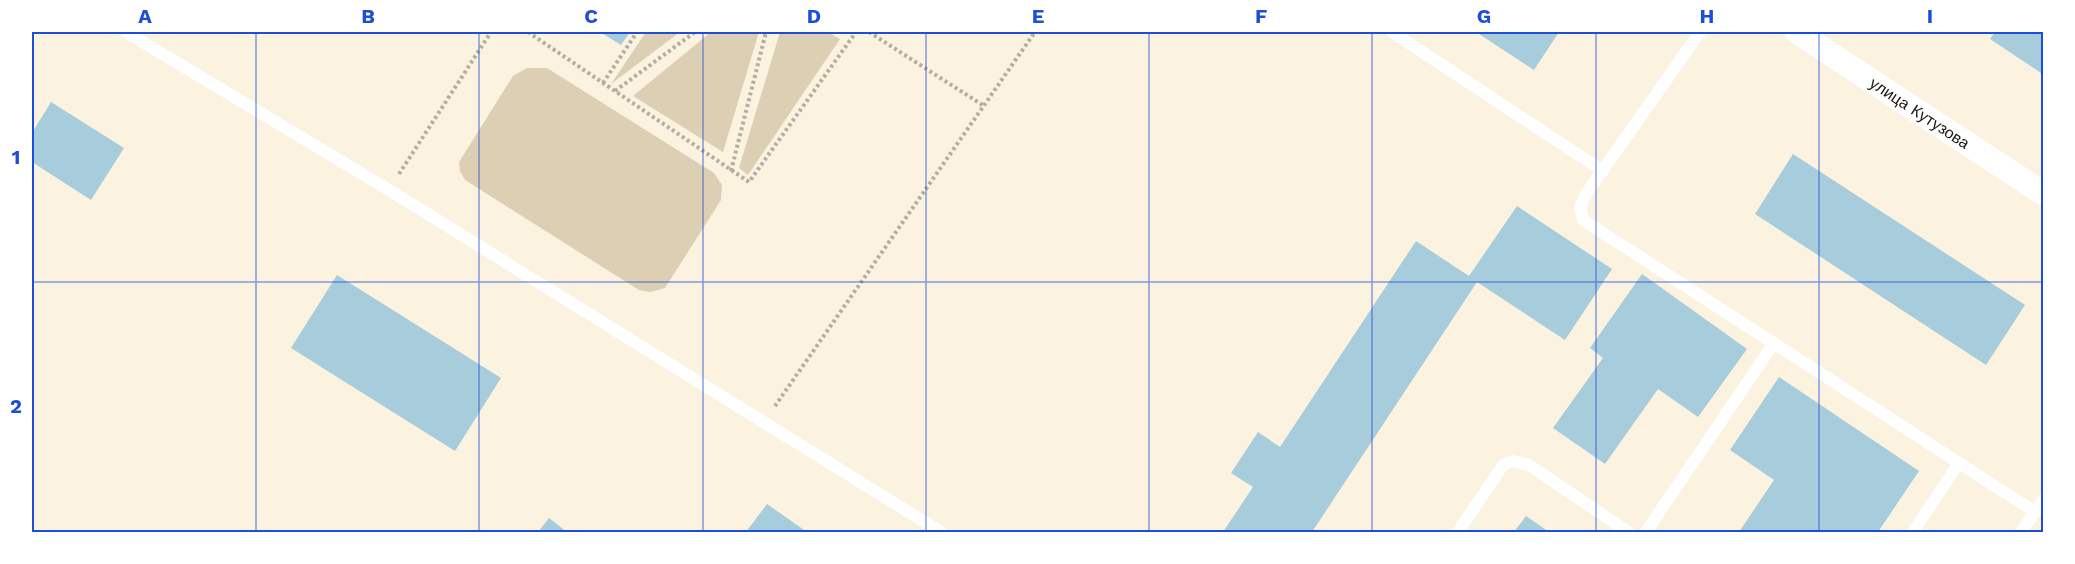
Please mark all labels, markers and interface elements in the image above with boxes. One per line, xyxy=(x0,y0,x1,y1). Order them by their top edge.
text: A xyxy=(138,4,152,28)
text: B xyxy=(361,4,375,28)
text: C xyxy=(584,4,598,28)
text: D xyxy=(807,4,821,28)
text: E xyxy=(1032,4,1044,28)
text: F xyxy=(1255,4,1267,28)
text: G xyxy=(1477,4,1491,28)
text: H xyxy=(1700,4,1714,28)
text: I xyxy=(1927,4,1933,28)
street label: улица Кутузова xyxy=(1866,73,1973,153)
text: 1 xyxy=(12,145,20,169)
text: 2 xyxy=(10,394,22,418)

